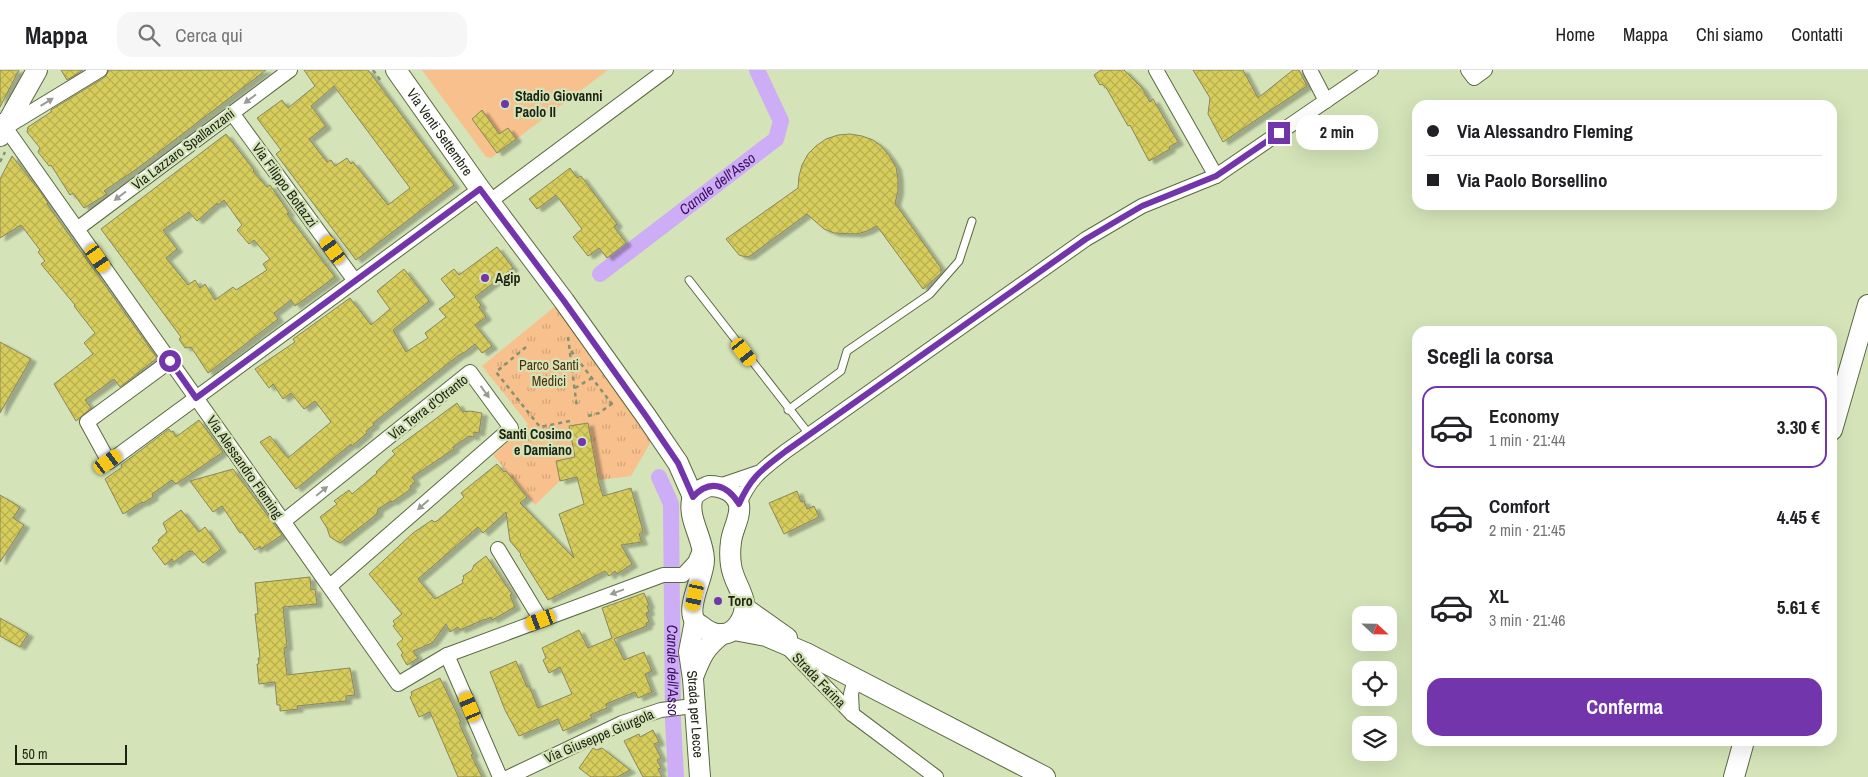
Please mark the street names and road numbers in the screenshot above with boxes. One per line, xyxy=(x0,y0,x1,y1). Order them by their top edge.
street label: Via Venti Settembre xyxy=(403,85,477,179)
street label: Via Lazzaro Spallanzani xyxy=(128,104,238,194)
street label: Via Filippo Bottazzi xyxy=(248,139,322,231)
street label: Via Terra d'Otranto xyxy=(385,370,471,444)
street label: Via Alessandro Fleming xyxy=(203,412,288,523)
street label: Strada Farina xyxy=(788,649,850,712)
street label: Strada per Lecce xyxy=(683,669,708,758)
street label: Via Giuseppe Giurgola xyxy=(542,705,657,767)

